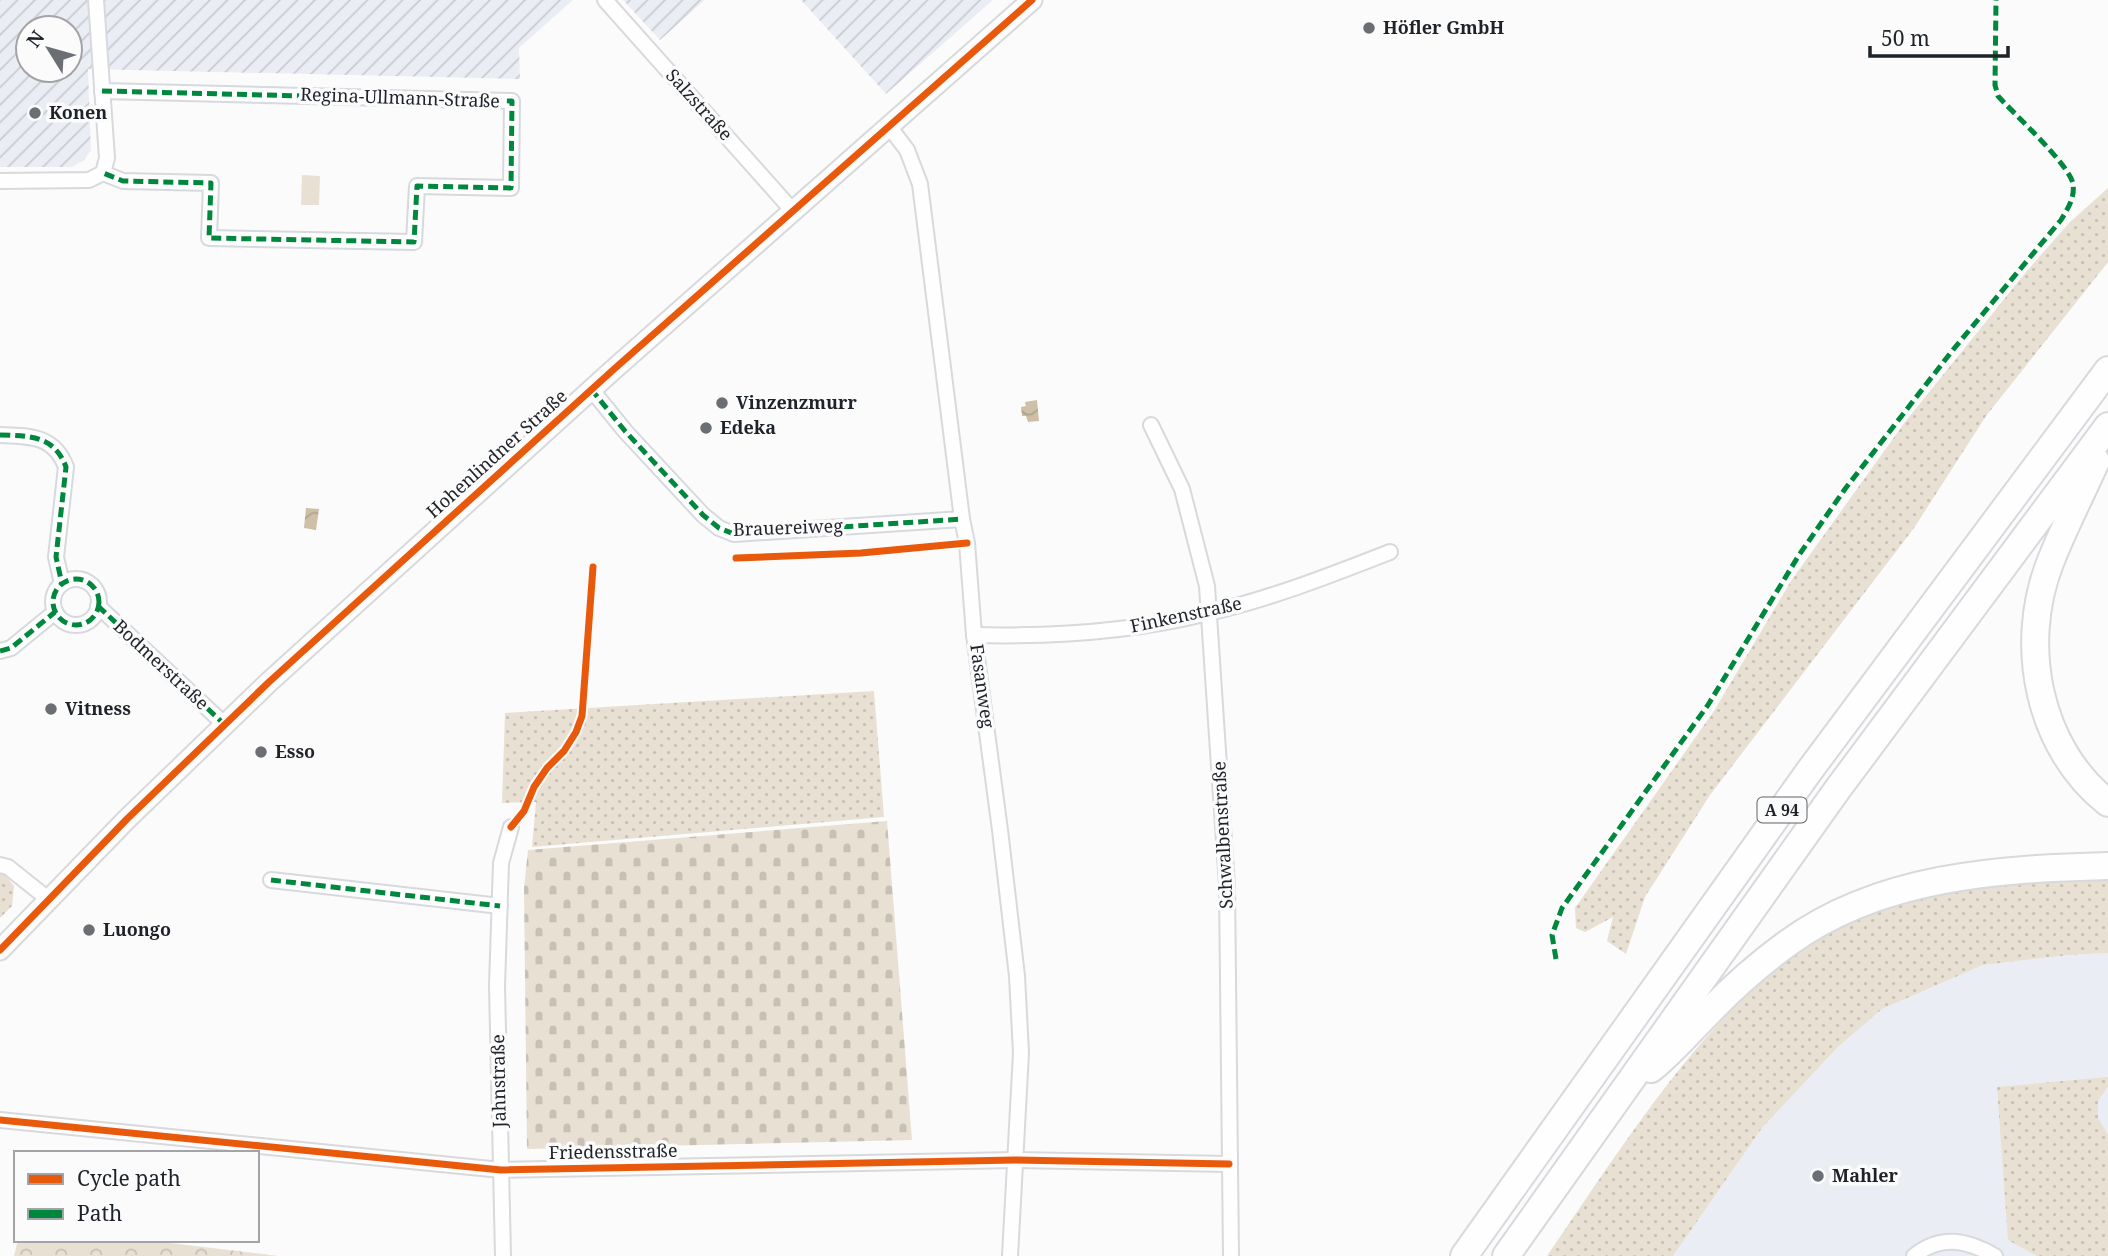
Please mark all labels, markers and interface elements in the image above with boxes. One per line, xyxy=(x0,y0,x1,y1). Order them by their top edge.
north arrow xyxy=(14,14,84,84)
scale bar xyxy=(1870,14,2008,58)
place label: Höfler GmbH xyxy=(1383,15,1504,39)
marker: Höfler GmbH xyxy=(1361,20,1377,36)
text: 50 m xyxy=(1881,24,1930,52)
text: N xyxy=(21,25,50,53)
street label: Salzstraße xyxy=(661,63,738,145)
street label: Regina-Ullmann-Straße xyxy=(300,82,500,112)
place label: Konen xyxy=(49,100,107,124)
marker: Konen xyxy=(27,105,43,121)
street label: Hohenlindner Straße xyxy=(421,384,572,523)
place label: Vinzenzmurr xyxy=(736,390,857,414)
marker: Vinzenzmurr xyxy=(714,395,730,411)
place label: Edeka xyxy=(720,415,776,439)
marker: Edeka xyxy=(698,420,714,436)
street label: Brauereiweg xyxy=(733,513,844,541)
street label: Finkenstraße xyxy=(1128,590,1244,638)
street label: Bodmerstraße xyxy=(109,614,215,715)
street label: Fasanweg xyxy=(965,642,1001,730)
place label: Vitness xyxy=(65,696,131,720)
marker: Vitness xyxy=(43,701,59,717)
place label: Esso xyxy=(275,739,315,763)
marker: Esso xyxy=(253,744,269,760)
street label: Schwalbenstraße xyxy=(1206,761,1238,909)
road number: A 94 xyxy=(1758,797,1806,822)
place label: Luongo xyxy=(103,917,171,941)
marker: Luongo xyxy=(81,922,97,938)
street label: Jahnstraße xyxy=(485,1034,511,1129)
street label: Friedensstraße xyxy=(548,1138,678,1164)
legend xyxy=(14,1151,259,1242)
place label: Mahler xyxy=(1832,1163,1899,1187)
text: Cycle path xyxy=(77,1164,181,1192)
marker: Mahler xyxy=(1810,1168,1826,1184)
text: Path xyxy=(77,1199,122,1227)

